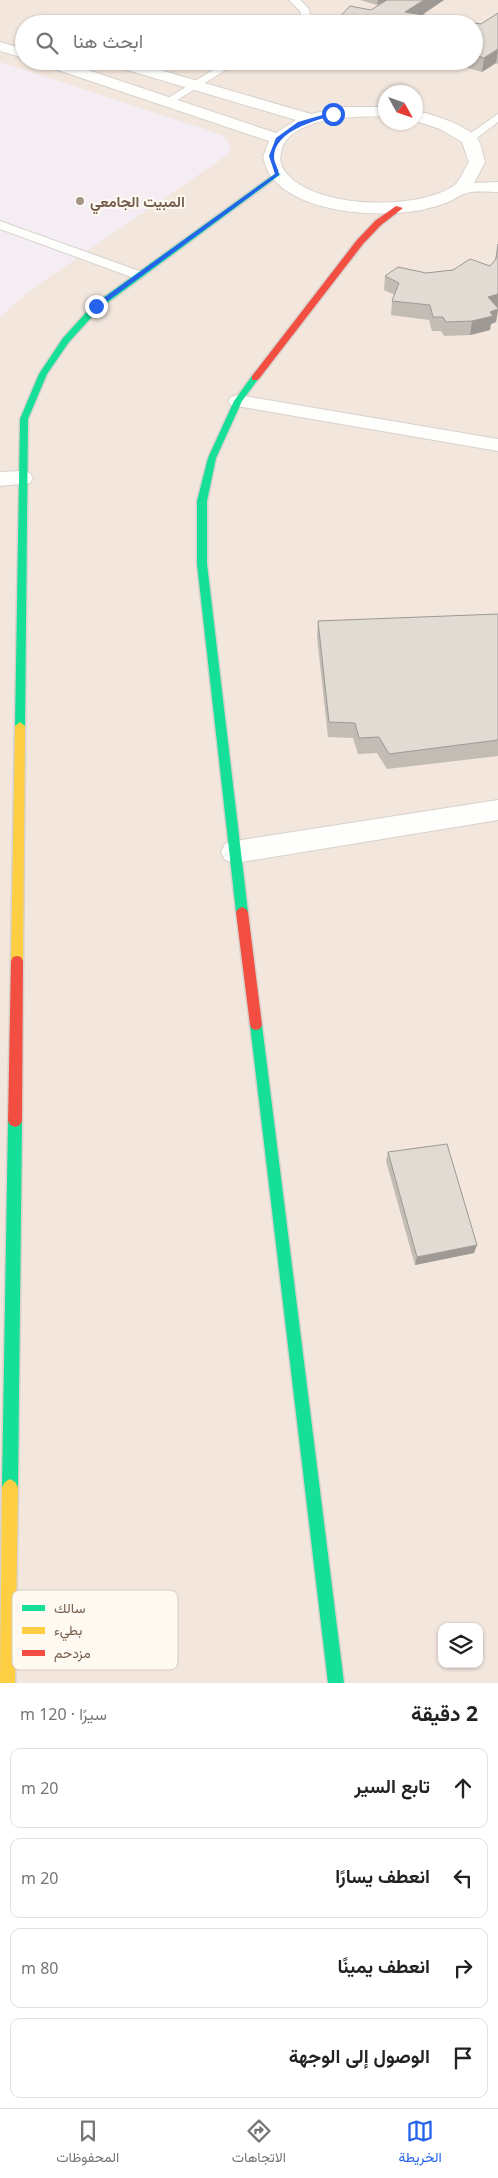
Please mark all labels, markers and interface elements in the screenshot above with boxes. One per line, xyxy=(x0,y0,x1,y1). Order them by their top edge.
search box xyxy=(15,15,483,70)
text: ابحث هنا xyxy=(73,28,143,54)
icon: search xyxy=(33,29,61,57)
north arrow xyxy=(378,85,423,130)
route start xyxy=(322,103,345,126)
place label: المبيت الجامعي xyxy=(90,191,185,215)
marker: المبيت الجامعي xyxy=(74,195,86,207)
route end xyxy=(85,295,108,318)
legend xyxy=(12,1590,178,1670)
text: سالك xyxy=(54,1598,85,1617)
text: بطيء xyxy=(54,1620,82,1642)
map controls xyxy=(438,1623,483,1668)
button: layers xyxy=(438,1623,483,1668)
text: مزدحم xyxy=(54,1643,91,1662)
text: 2 دقيقة xyxy=(411,1699,478,1727)
text: سيرًا · 120 m xyxy=(20,1703,107,1725)
text: تابع السير xyxy=(354,1773,430,1799)
icon: ahead xyxy=(449,1774,477,1802)
text: 20 m xyxy=(21,1777,58,1799)
text: انعطف يسارًا xyxy=(335,1863,430,1889)
icon: left xyxy=(449,1864,477,1892)
text: 20 m xyxy=(21,1867,58,1889)
text: انعطف يمينًا xyxy=(337,1953,430,1979)
icon: right xyxy=(449,1954,477,1982)
text: 80 m xyxy=(21,1957,58,1979)
text: الوصول إلى الوجهة xyxy=(289,2043,430,2069)
icon: arrive xyxy=(449,2044,477,2072)
tab: المحفوظات xyxy=(56,2117,119,2170)
tab: الاتجاهات xyxy=(232,2117,286,2170)
tab: الخريطة xyxy=(398,2117,442,2170)

